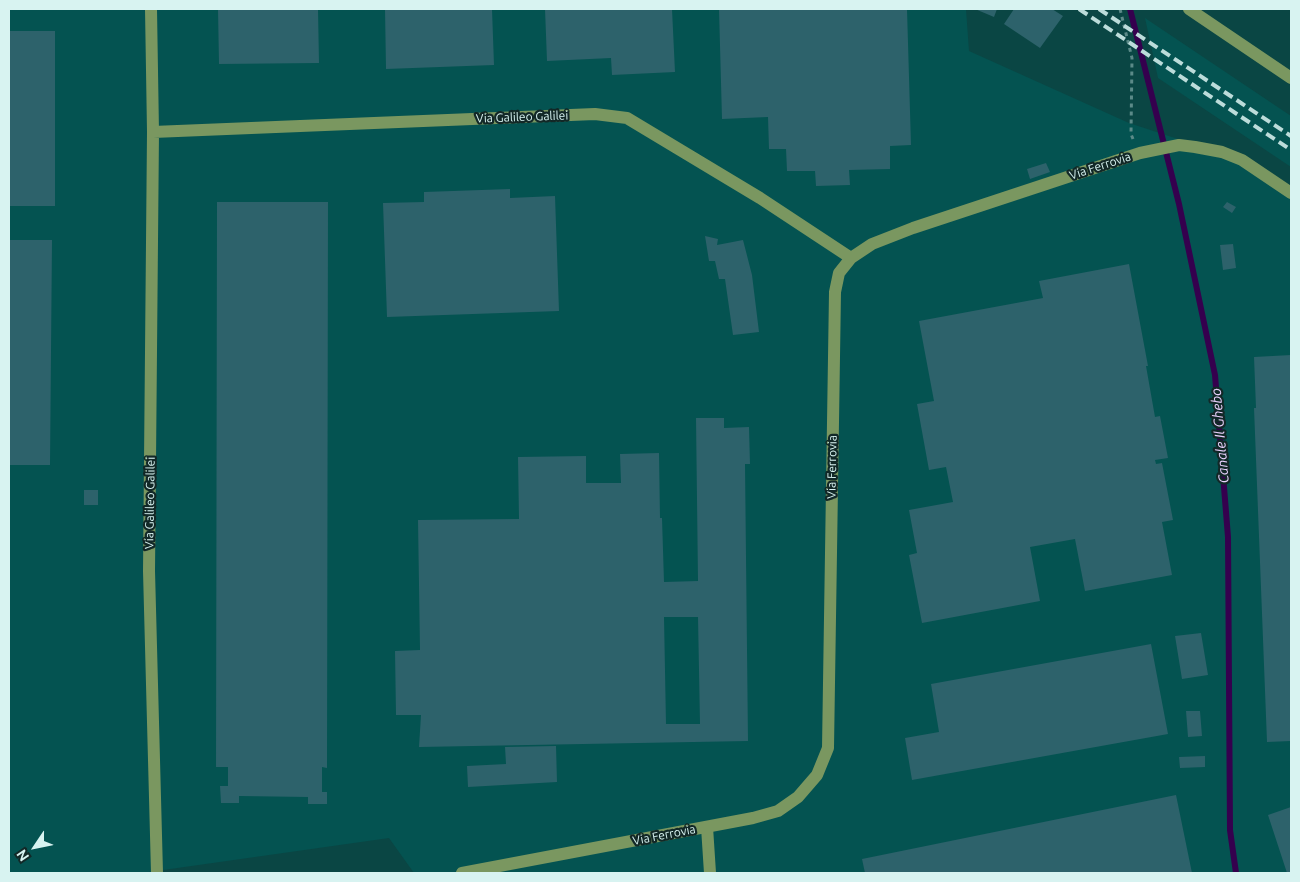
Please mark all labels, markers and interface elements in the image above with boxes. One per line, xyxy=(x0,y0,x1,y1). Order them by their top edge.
street label: Via Galileo Galilei xyxy=(476,108,568,126)
street label: Via Ferrovia xyxy=(1067,149,1133,183)
water label: Canale Il Ghebo xyxy=(1207,388,1233,484)
street label: Via Ferrovia xyxy=(824,435,840,499)
street label: Via Galileo Galilei xyxy=(142,457,158,549)
north arrow xyxy=(10,822,60,872)
street label: Via Ferrovia xyxy=(631,822,697,848)
text: N xyxy=(13,847,32,864)

